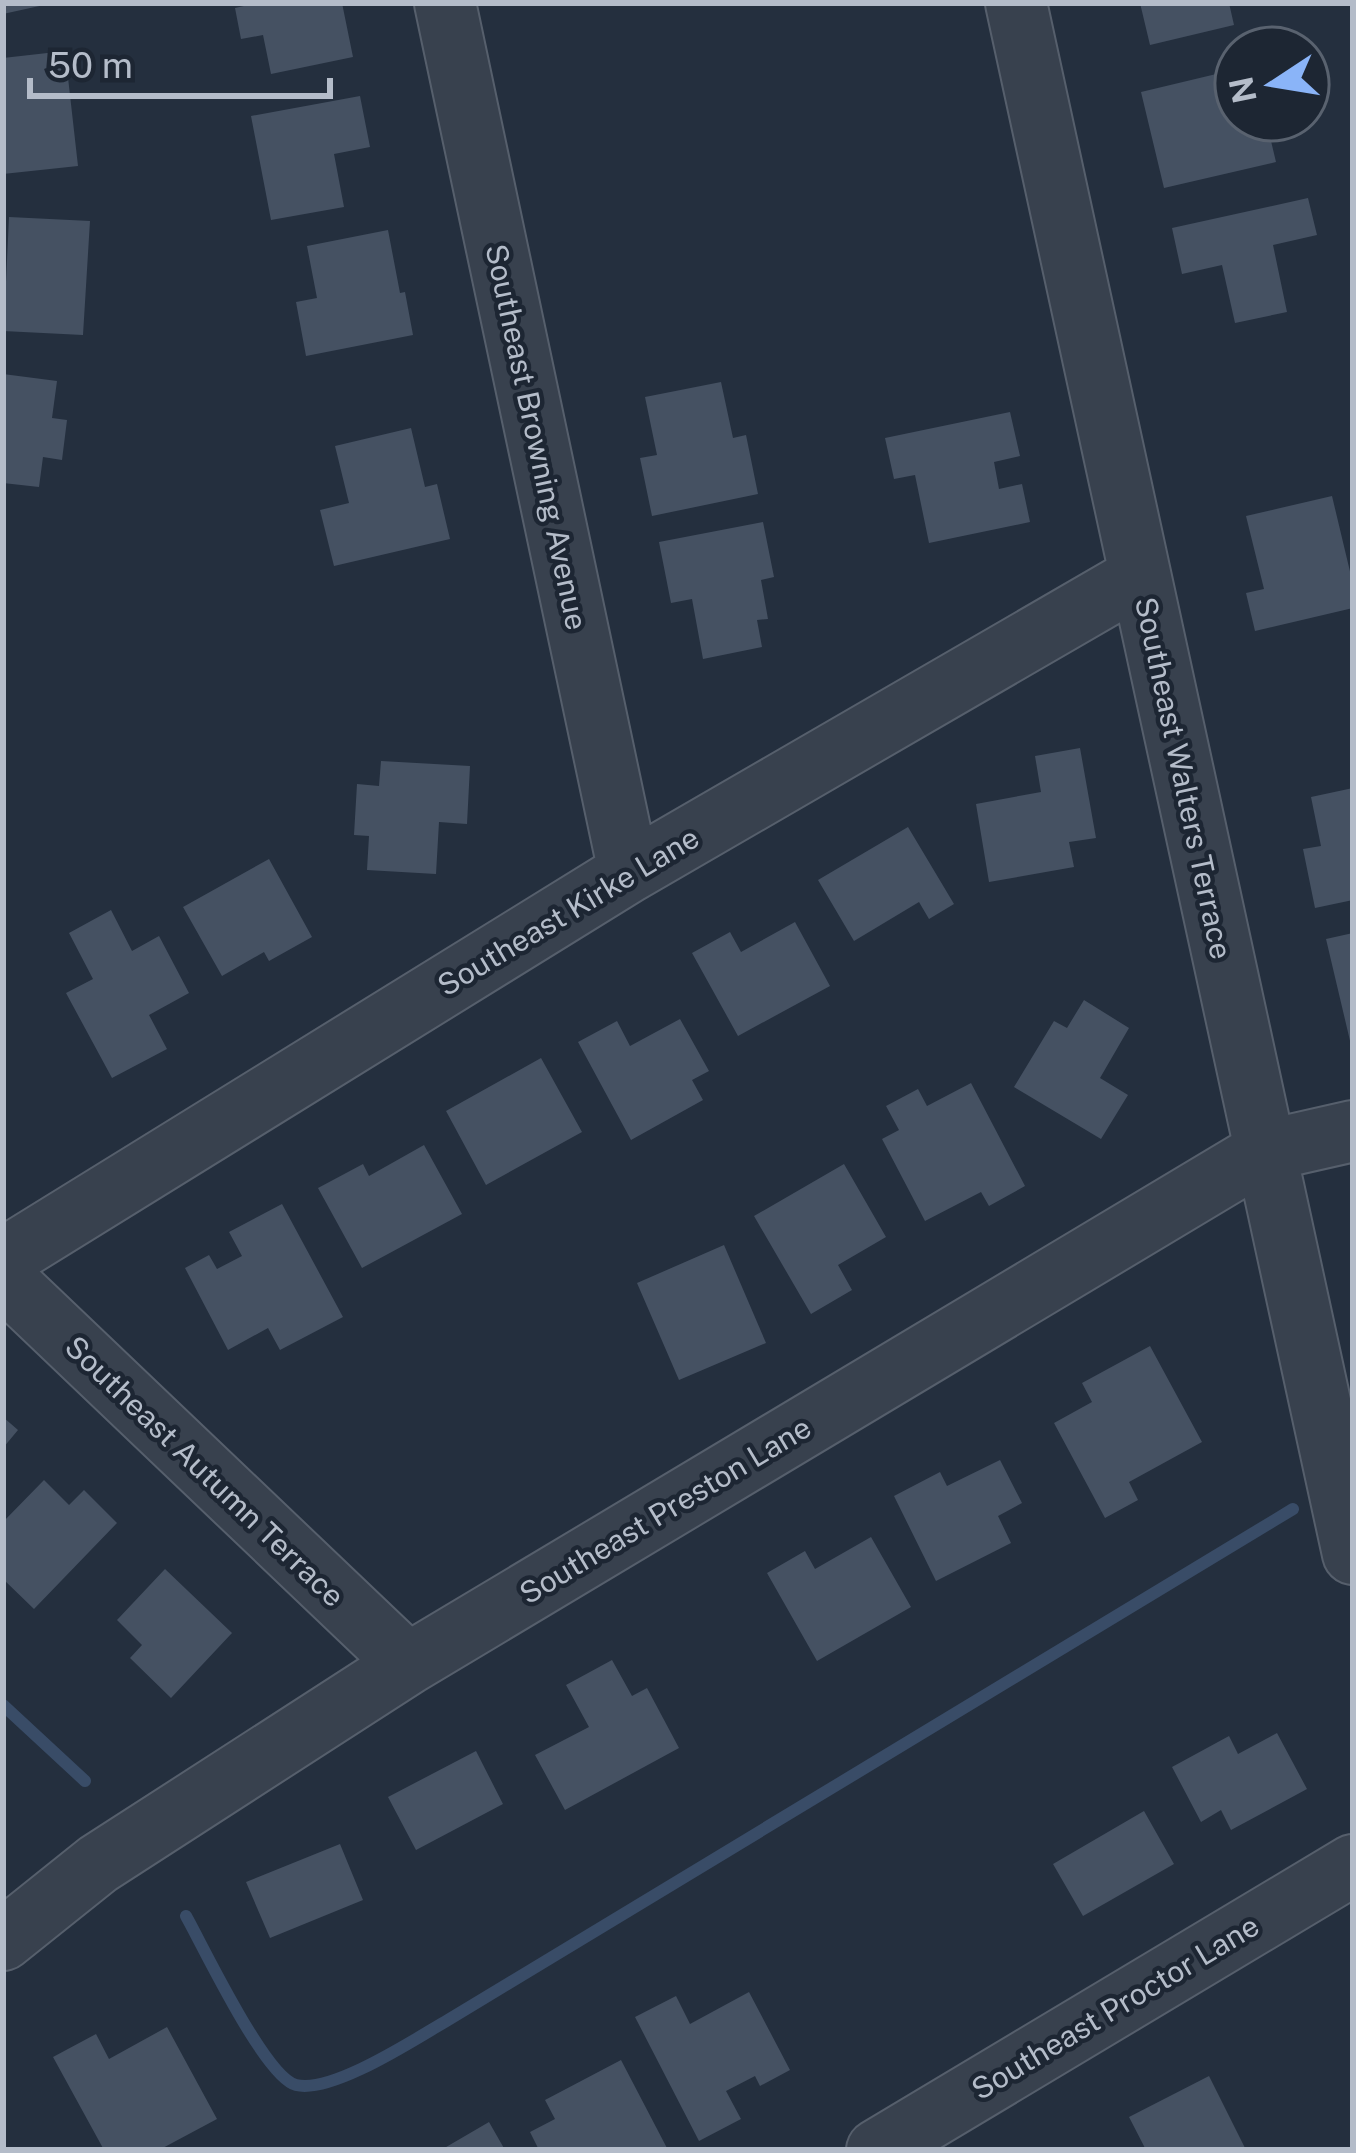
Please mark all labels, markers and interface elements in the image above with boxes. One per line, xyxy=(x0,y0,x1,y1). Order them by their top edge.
scale bar xyxy=(30,24,330,98)
north arrow xyxy=(1212,24,1332,144)
text: 50 m xyxy=(48,44,133,86)
text: N xyxy=(1221,74,1264,107)
street label: Southeast Browning Avenue xyxy=(478,241,596,633)
street label: Southeast Walters Terrace xyxy=(1128,594,1240,962)
street label: Southeast Kirke Lane xyxy=(431,819,705,1003)
street label: Southeast Autumn Terrace xyxy=(58,1328,352,1614)
street label: Southeast Preston Lane xyxy=(513,1409,817,1611)
street label: Southeast Proctor Lane xyxy=(965,1907,1265,2107)

